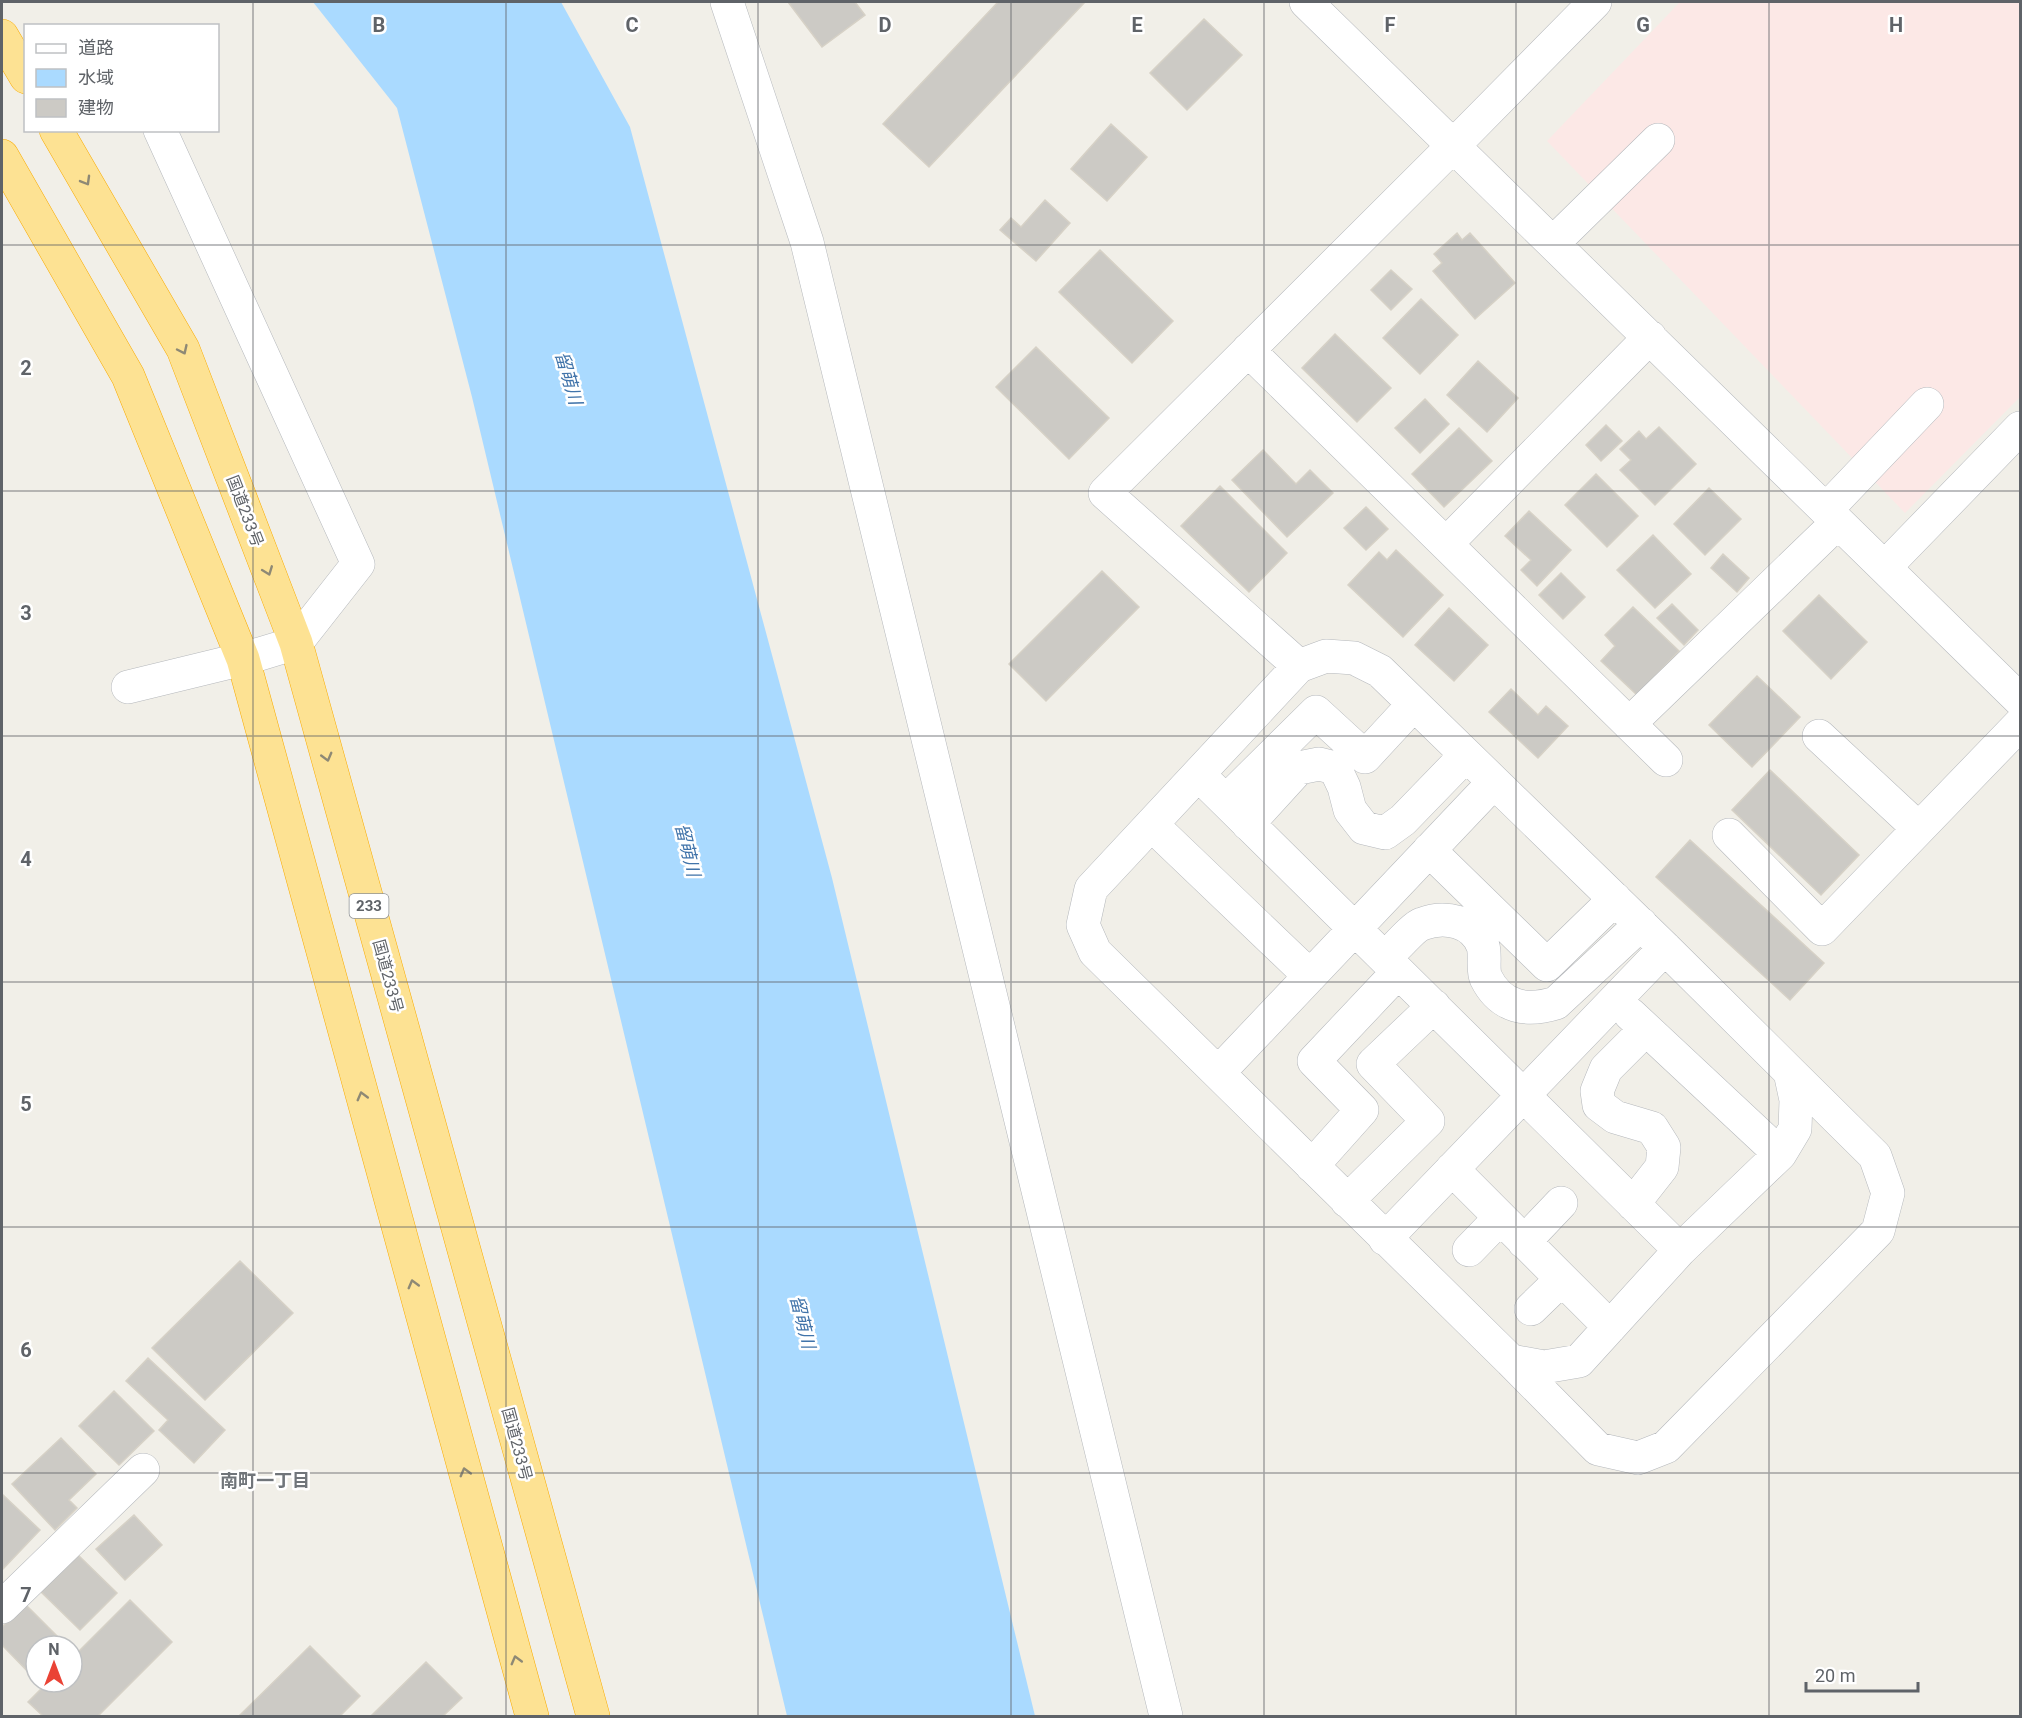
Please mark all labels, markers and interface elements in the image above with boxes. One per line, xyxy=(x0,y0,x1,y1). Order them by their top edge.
text: B xyxy=(373,13,385,37)
text: C xyxy=(625,13,639,37)
text: D xyxy=(879,13,892,37)
text: E xyxy=(1131,13,1143,37)
text: F xyxy=(1385,13,1396,37)
text: G xyxy=(1636,13,1650,37)
text: H xyxy=(1889,13,1903,37)
legend xyxy=(24,24,219,132)
text: 道路 xyxy=(78,37,114,58)
text: 水域 xyxy=(78,67,114,88)
text: 建物 xyxy=(78,97,114,118)
one-way arrow xyxy=(79,175,90,185)
one-way arrow xyxy=(175,344,187,355)
water label: 留萌川 xyxy=(551,349,587,409)
text: 2 xyxy=(20,356,32,380)
street label: 国道233号 xyxy=(223,473,267,549)
one-way arrow xyxy=(261,565,274,576)
text: 3 xyxy=(20,601,32,625)
one-way arrow xyxy=(320,751,332,762)
water label: 留萌川 xyxy=(671,821,705,881)
text: 4 xyxy=(20,847,32,871)
road number: 233 xyxy=(350,894,388,918)
street label: 国道233号 xyxy=(369,937,407,1015)
one-way arrow xyxy=(357,1091,369,1102)
text: 5 xyxy=(20,1092,32,1116)
one-way arrow xyxy=(408,1279,421,1289)
water label: 留萌川 xyxy=(786,1293,820,1353)
text: 6 xyxy=(20,1338,32,1362)
street label: 国道233号 xyxy=(498,1405,536,1483)
one-way arrow xyxy=(460,1467,472,1478)
district label: 南町一丁目 xyxy=(220,1470,310,1491)
text: 7 xyxy=(20,1583,32,1607)
north arrow xyxy=(24,1634,84,1694)
text: N xyxy=(48,1640,60,1659)
one-way arrow xyxy=(511,1655,523,1666)
scale bar xyxy=(1806,1655,1918,1693)
text: 20 m xyxy=(1815,1665,1855,1686)

